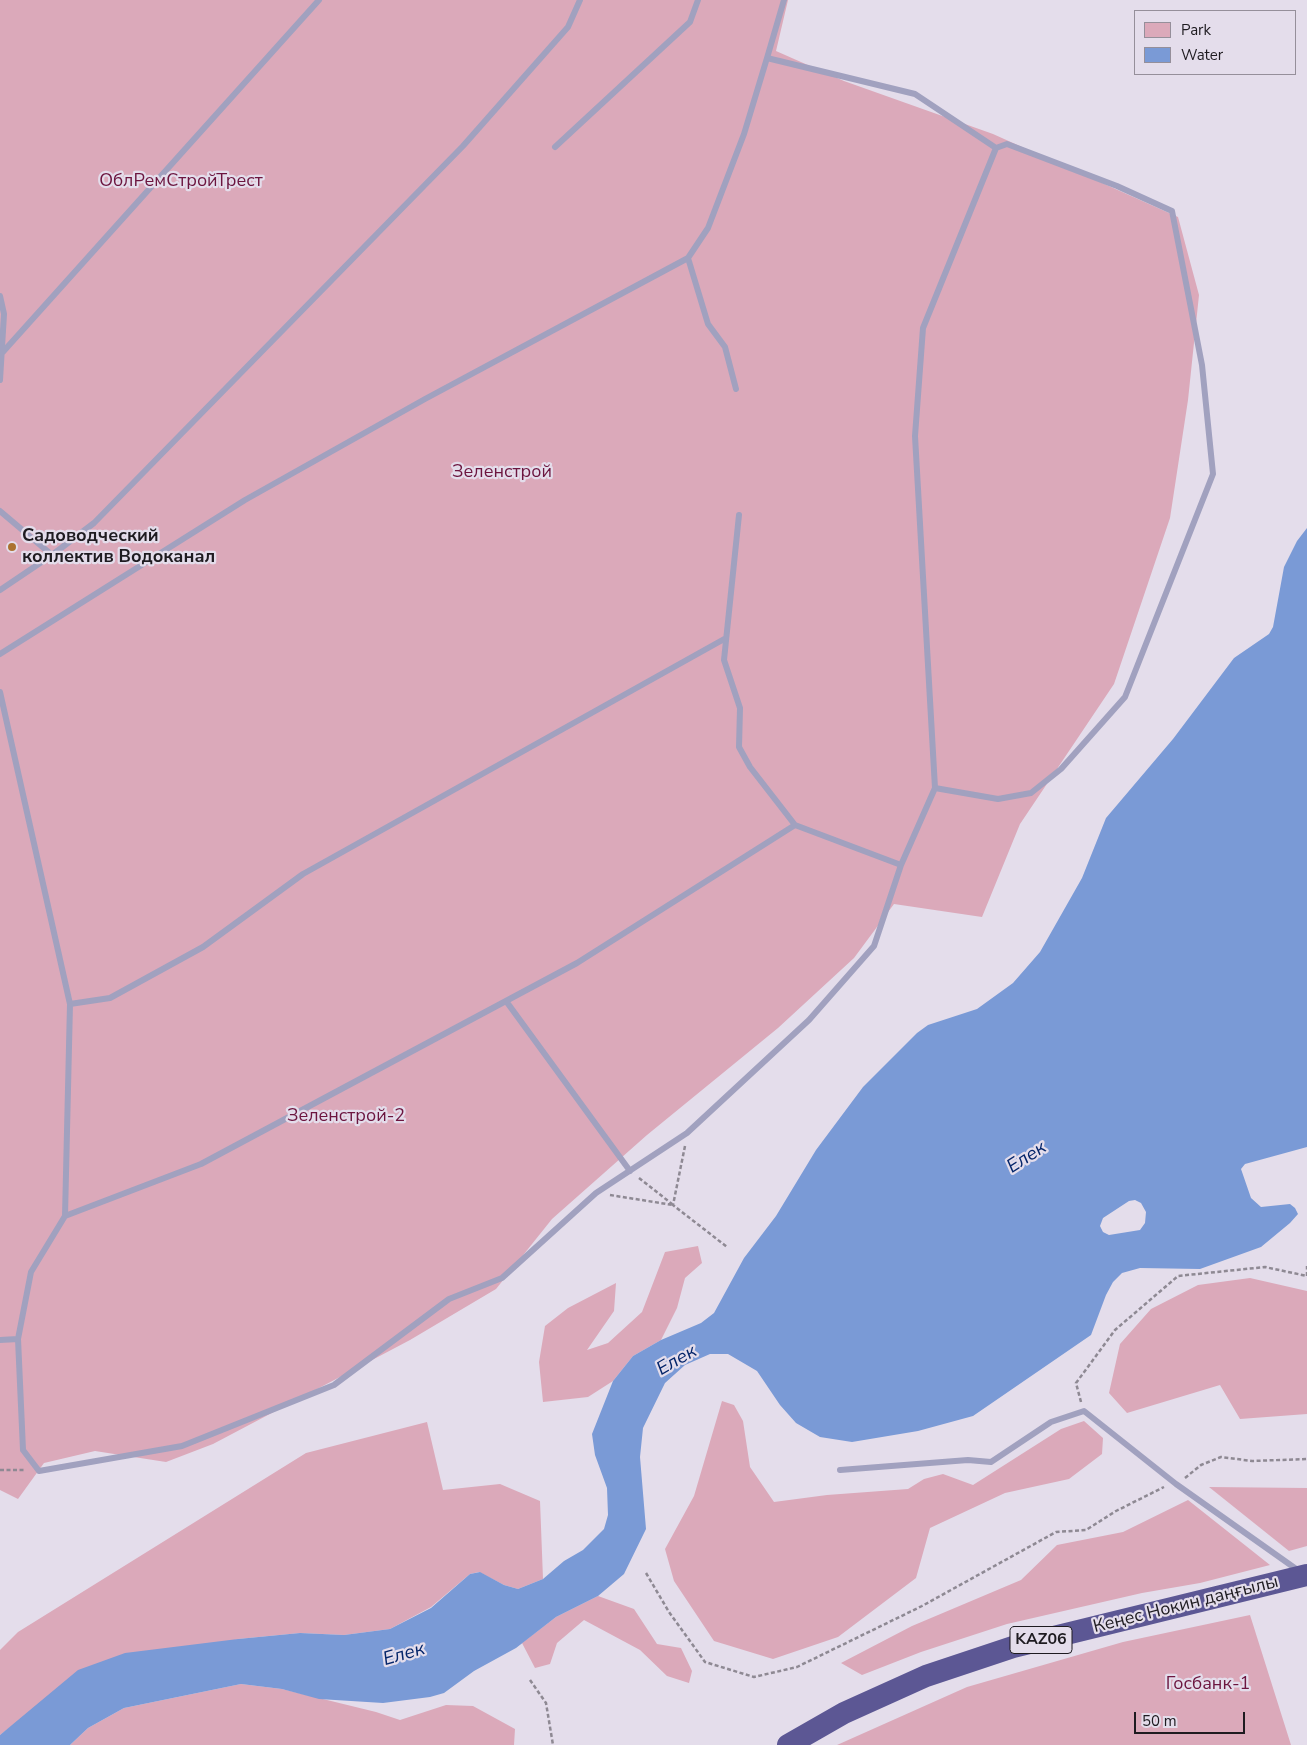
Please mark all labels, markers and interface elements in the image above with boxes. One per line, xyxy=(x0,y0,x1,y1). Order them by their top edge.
legend xyxy=(1134,10,1297,75)
text: Park xyxy=(1181,20,1211,40)
text: Water xyxy=(1181,45,1223,65)
park label: ОблРемСтройТрест xyxy=(99,171,263,193)
park label: Зеленстрой xyxy=(452,462,552,484)
place label: Садоводческий коллектив Водоканал xyxy=(22,526,215,568)
marker: Садоводческий коллектив Водоканал xyxy=(6,541,18,553)
park label: Зеленстрой-2 xyxy=(287,1106,405,1128)
water label: Елек xyxy=(1003,1137,1051,1179)
water label: Елек xyxy=(653,1341,701,1381)
street label: Кеңес Нокин даңғылы xyxy=(1091,1572,1281,1638)
road number: KАZ06 xyxy=(1010,1626,1072,1654)
water label: Елек xyxy=(381,1638,427,1672)
park label: Госбанк-1 xyxy=(1166,1674,1250,1696)
scale bar xyxy=(1137,1702,1248,1734)
text: 50 m xyxy=(1142,1711,1177,1731)

